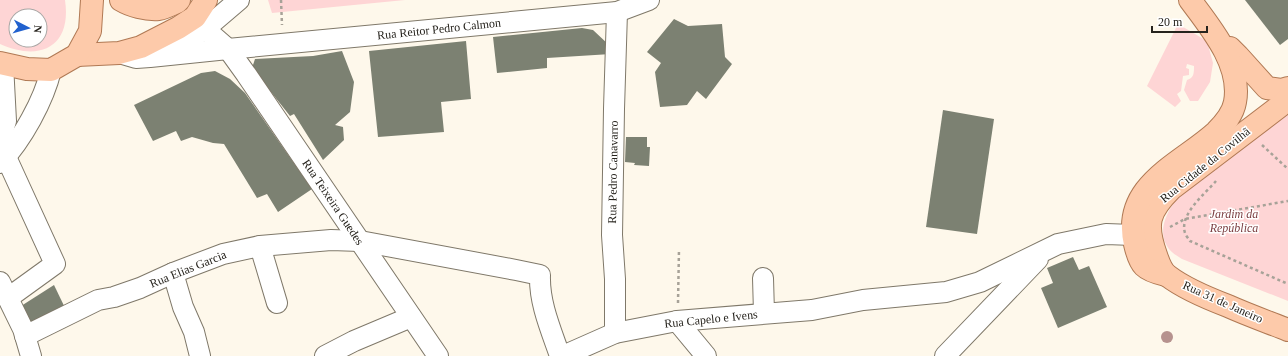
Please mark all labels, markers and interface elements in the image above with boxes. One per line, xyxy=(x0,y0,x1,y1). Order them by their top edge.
north arrow xyxy=(8,8,48,48)
scale bar xyxy=(1152,8,1207,34)
text: 20 m xyxy=(1158,15,1183,29)
street label: Rua Reitor Pedro Calmon xyxy=(376,16,502,42)
text: N xyxy=(32,24,44,34)
street label: Rua Pedro Canavarro xyxy=(605,120,621,224)
street label: Rua Cidade da Covilhã xyxy=(1157,124,1253,206)
street label: Rua Teixeira Guedes xyxy=(299,157,367,248)
park label: Jardim da República xyxy=(1209,207,1258,235)
street label: Rua Elias Garcia xyxy=(148,247,229,291)
street label: Rua 31 de Janeiro xyxy=(1181,278,1265,326)
street label: Rua Capelo e Ivens xyxy=(664,307,759,331)

